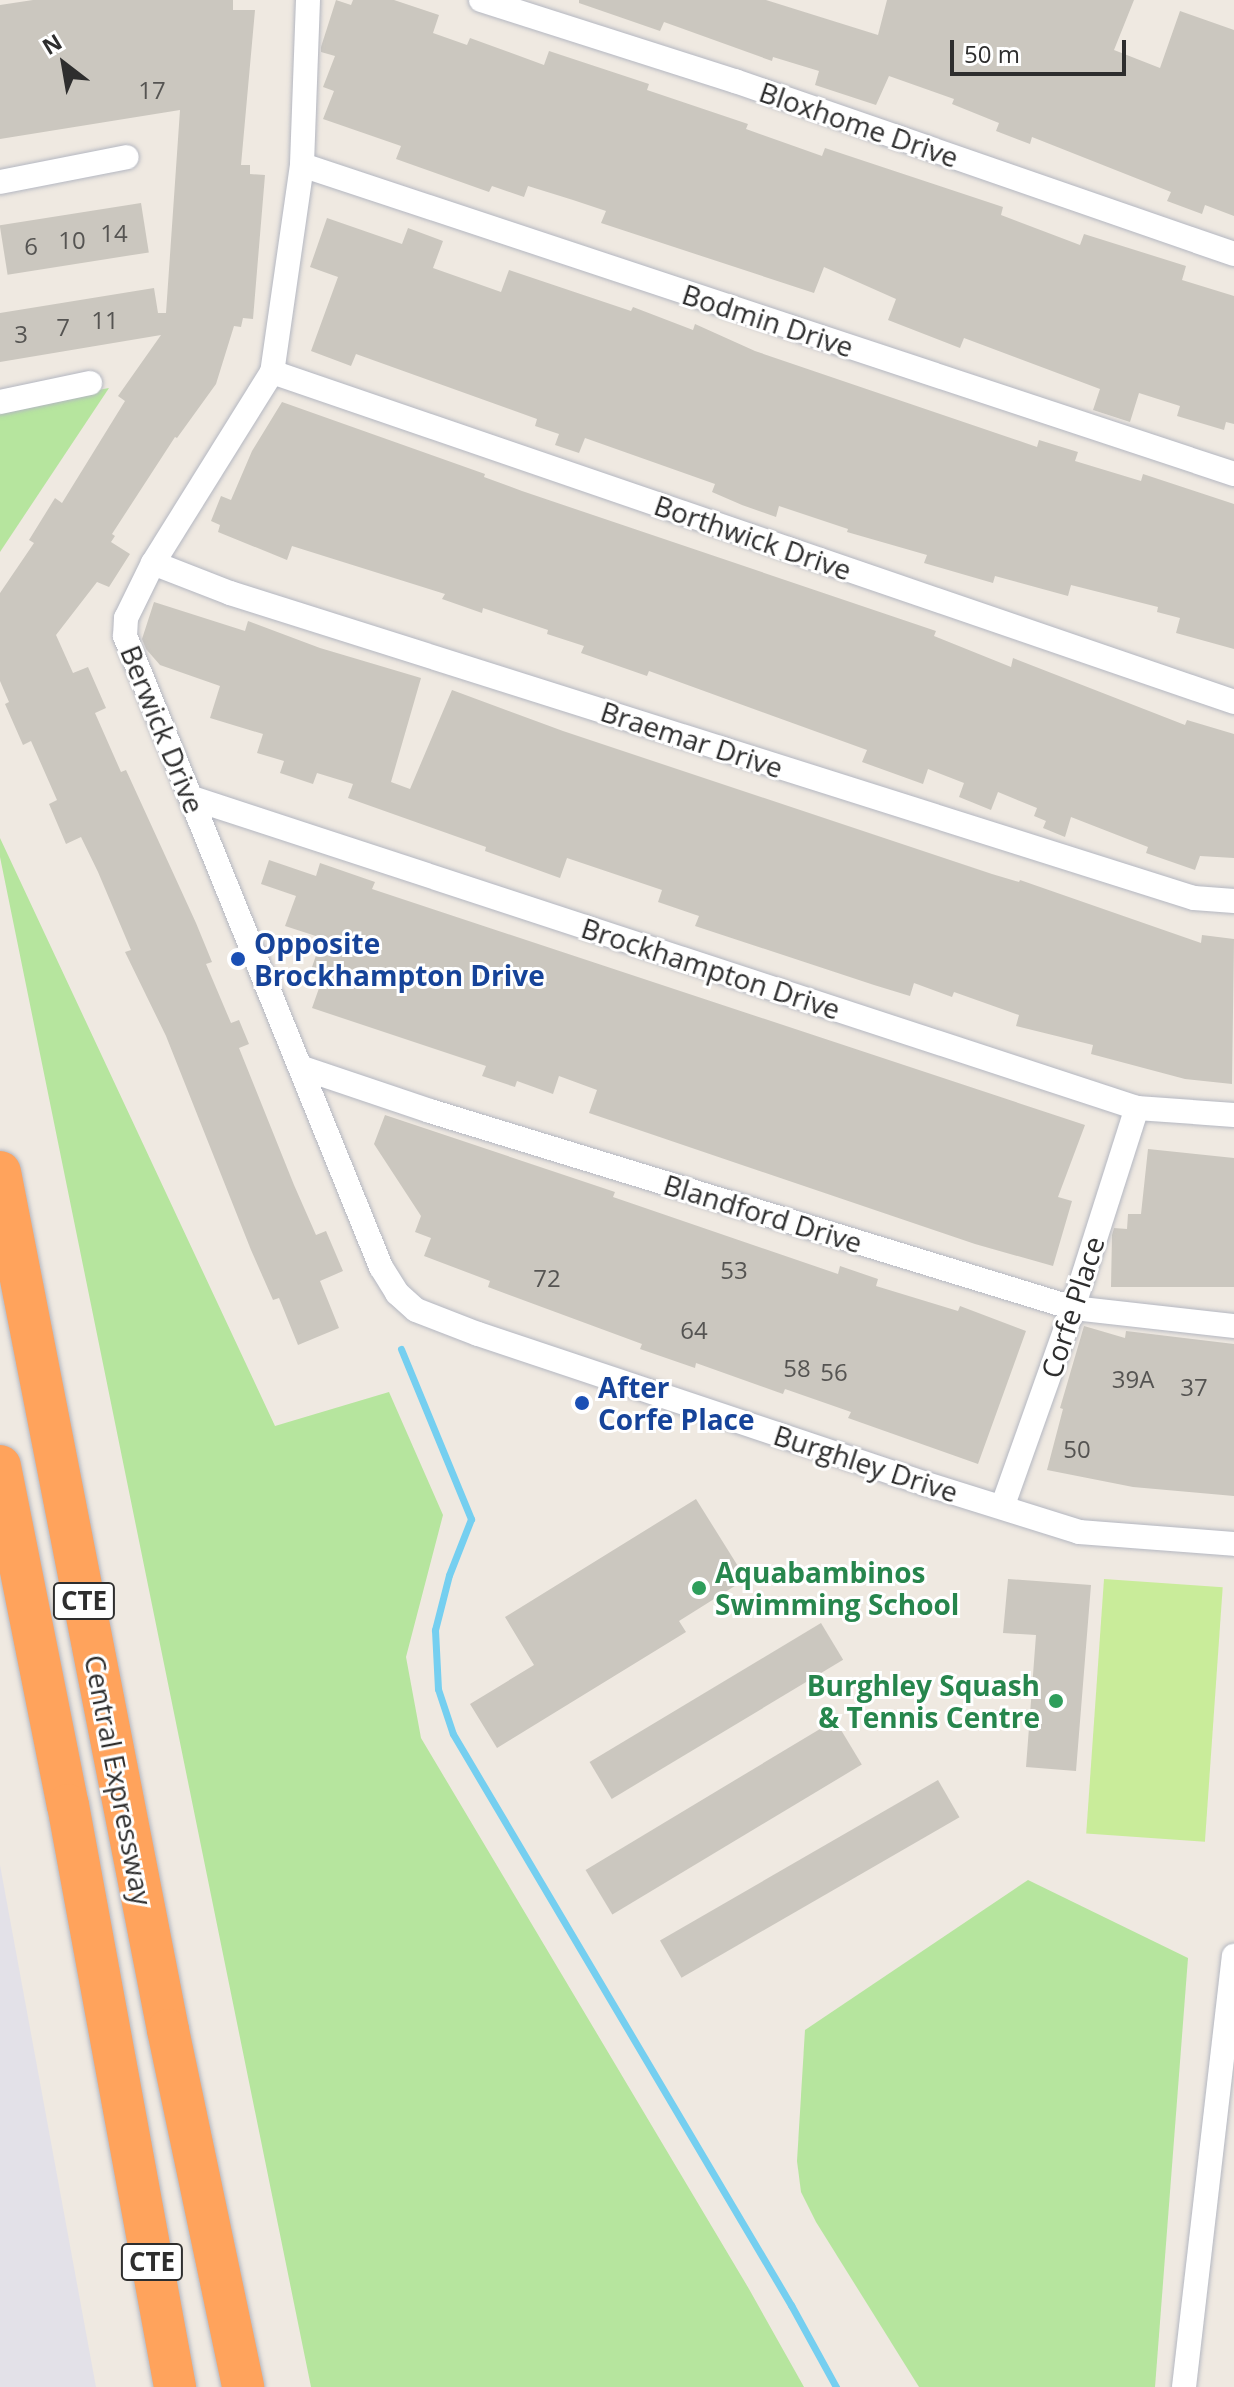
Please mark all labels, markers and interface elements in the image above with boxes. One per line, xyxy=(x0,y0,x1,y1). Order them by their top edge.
north arrow xyxy=(24,24,104,104)
scale bar xyxy=(954,24,1130,74)
text: N xyxy=(36,26,67,61)
text: 50 m xyxy=(964,37,1020,70)
street label: Bloxhome Drive xyxy=(755,74,963,174)
house number: 17 xyxy=(138,76,166,104)
house number: 14 xyxy=(100,219,128,247)
house number: 10 xyxy=(58,226,86,254)
house number: 6 xyxy=(24,232,38,260)
street label: Bodmin Drive xyxy=(678,277,858,363)
house number: 11 xyxy=(91,306,119,334)
house number: 7 xyxy=(56,313,70,341)
house number: 3 xyxy=(14,320,28,348)
street label: Borthwick Drive xyxy=(650,488,856,586)
street label: Berwick Drive xyxy=(114,640,212,818)
street label: Braemar Drive xyxy=(597,694,787,784)
street label: Brockhampton Drive xyxy=(577,910,845,1026)
place label: Opposite Brockhampton Drive xyxy=(254,926,545,992)
marker: Opposite Brockhampton Drive xyxy=(229,950,247,968)
street label: Blandford Drive xyxy=(660,1167,866,1259)
street label: Corfe Place xyxy=(1033,1232,1111,1382)
house number: 53 xyxy=(720,1256,748,1284)
house number: 72 xyxy=(533,1264,561,1292)
house number: 64 xyxy=(680,1316,708,1344)
house number: 58 xyxy=(783,1354,811,1382)
house number: 56 xyxy=(820,1358,848,1386)
house number: 39A xyxy=(1112,1365,1154,1393)
place label: After Corfe Place xyxy=(598,1370,755,1436)
house number: 37 xyxy=(1180,1373,1208,1401)
marker: After Corfe Place xyxy=(573,1394,591,1412)
street label: Burghley Drive xyxy=(770,1417,962,1509)
house number: 50 xyxy=(1063,1435,1091,1463)
place label: Aquabambinos Swimming School xyxy=(715,1555,959,1621)
road number: CTE xyxy=(52,1579,116,1623)
marker: Aquabambinos Swimming School xyxy=(690,1579,708,1597)
street label: Central Expressway xyxy=(78,1652,160,1908)
place label: Burghley Squash & Tennis Centre xyxy=(807,1668,1040,1734)
marker: Burghley Squash & Tennis Centre xyxy=(1047,1692,1065,1710)
road number: CTE xyxy=(120,2240,184,2284)

